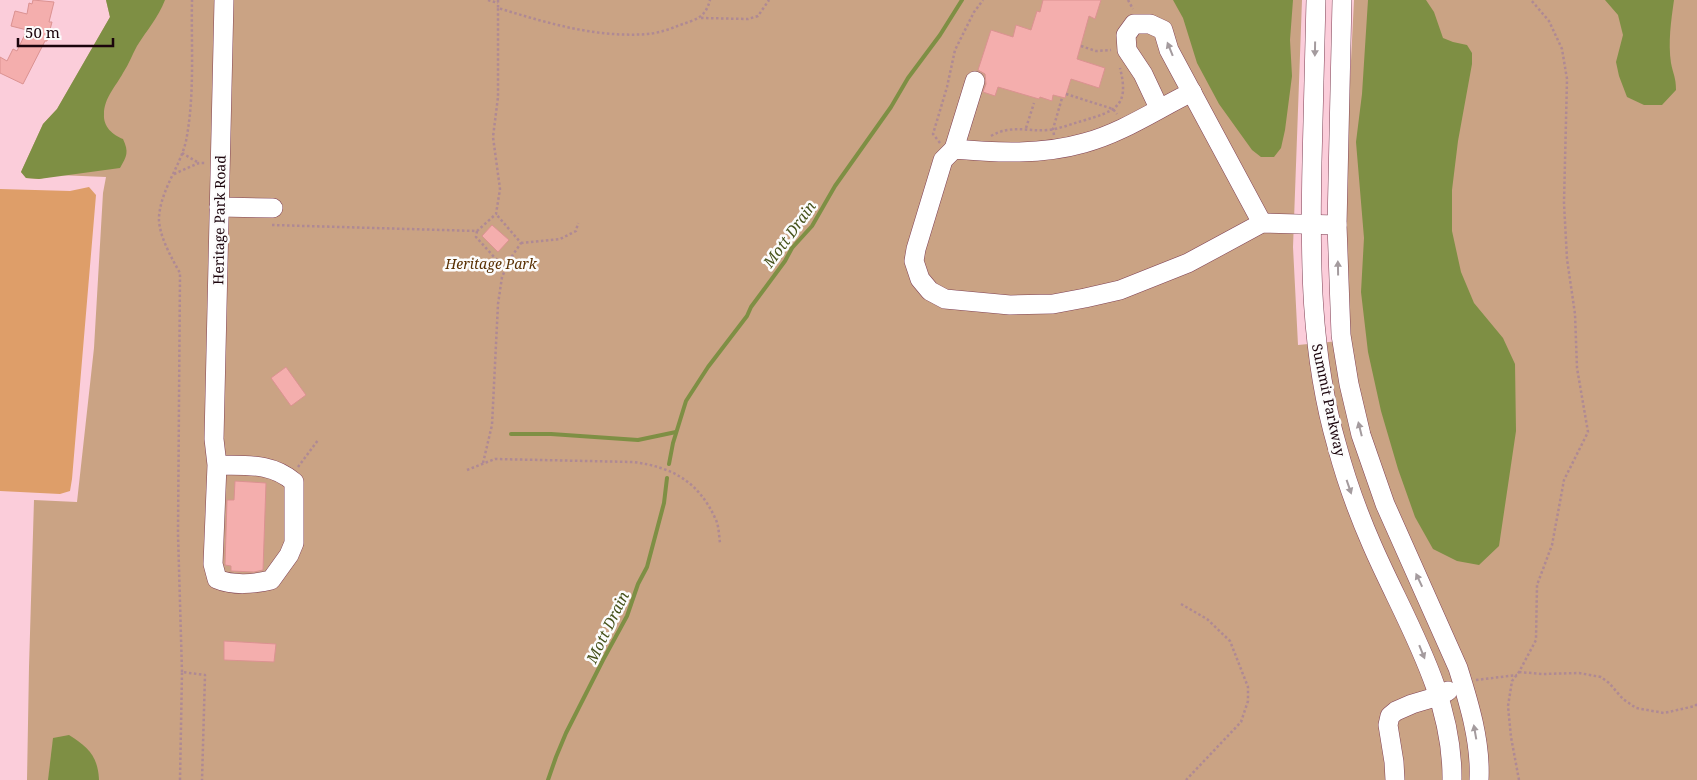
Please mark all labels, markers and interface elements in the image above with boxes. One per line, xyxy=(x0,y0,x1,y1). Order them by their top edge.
scale bar xyxy=(18,15,112,47)
text: 50 m xyxy=(25,22,60,42)
one-way arrow xyxy=(1311,41,1319,57)
one-way arrow xyxy=(1165,42,1173,56)
street label: Heritage Park Road xyxy=(208,155,230,285)
water label: Mott Drain xyxy=(758,197,820,272)
park label: Heritage Park xyxy=(444,254,538,273)
one-way arrow xyxy=(1334,260,1342,276)
street label: Summit Parkway xyxy=(1308,342,1350,458)
one-way arrow xyxy=(1356,421,1364,436)
one-way arrow xyxy=(1346,480,1354,495)
one-way arrow xyxy=(1415,573,1423,587)
water label: Mott Drain xyxy=(581,588,633,667)
one-way arrow xyxy=(1418,644,1426,659)
one-way arrow xyxy=(1470,723,1478,739)

